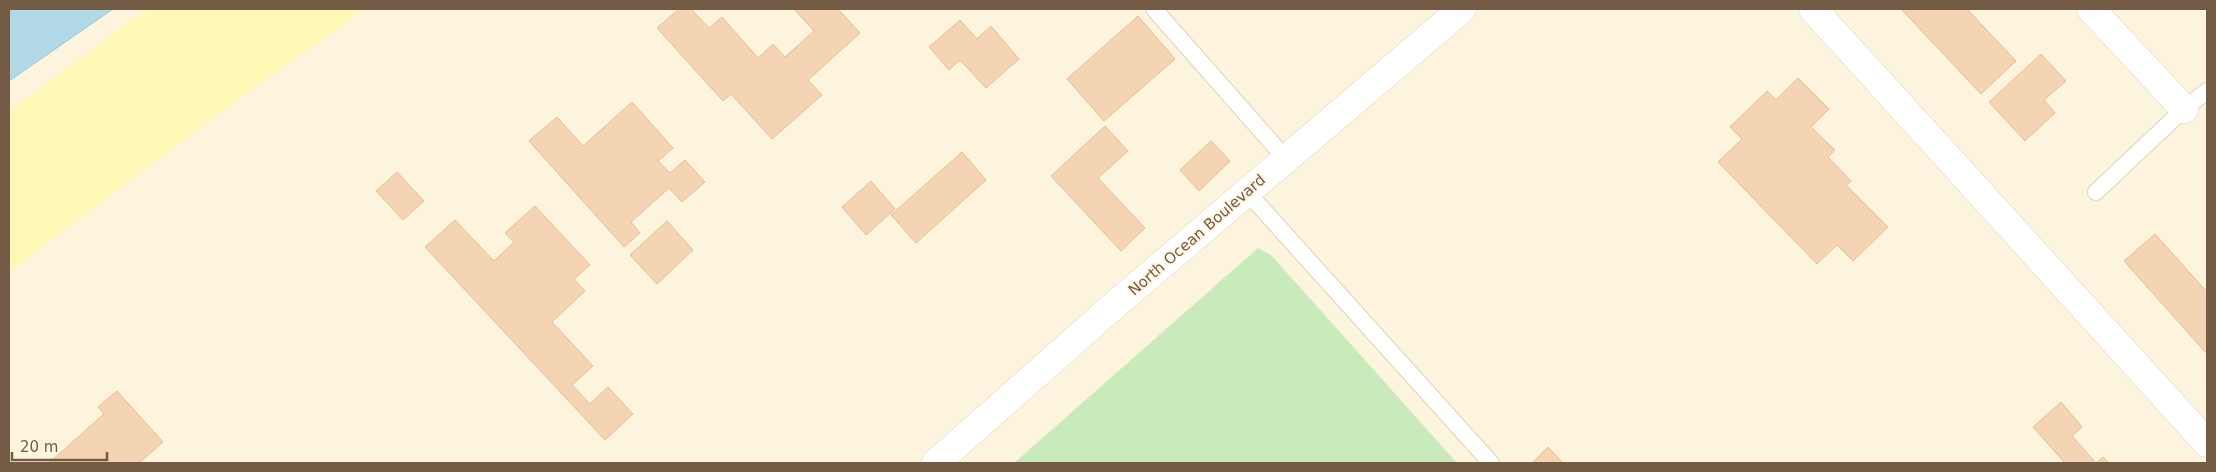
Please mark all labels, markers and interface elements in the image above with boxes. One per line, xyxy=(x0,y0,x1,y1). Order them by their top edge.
street label: North Ocean Boulevard xyxy=(1125,171,1269,299)
scale bar xyxy=(12,430,108,462)
text: 20 m xyxy=(20,438,58,456)

